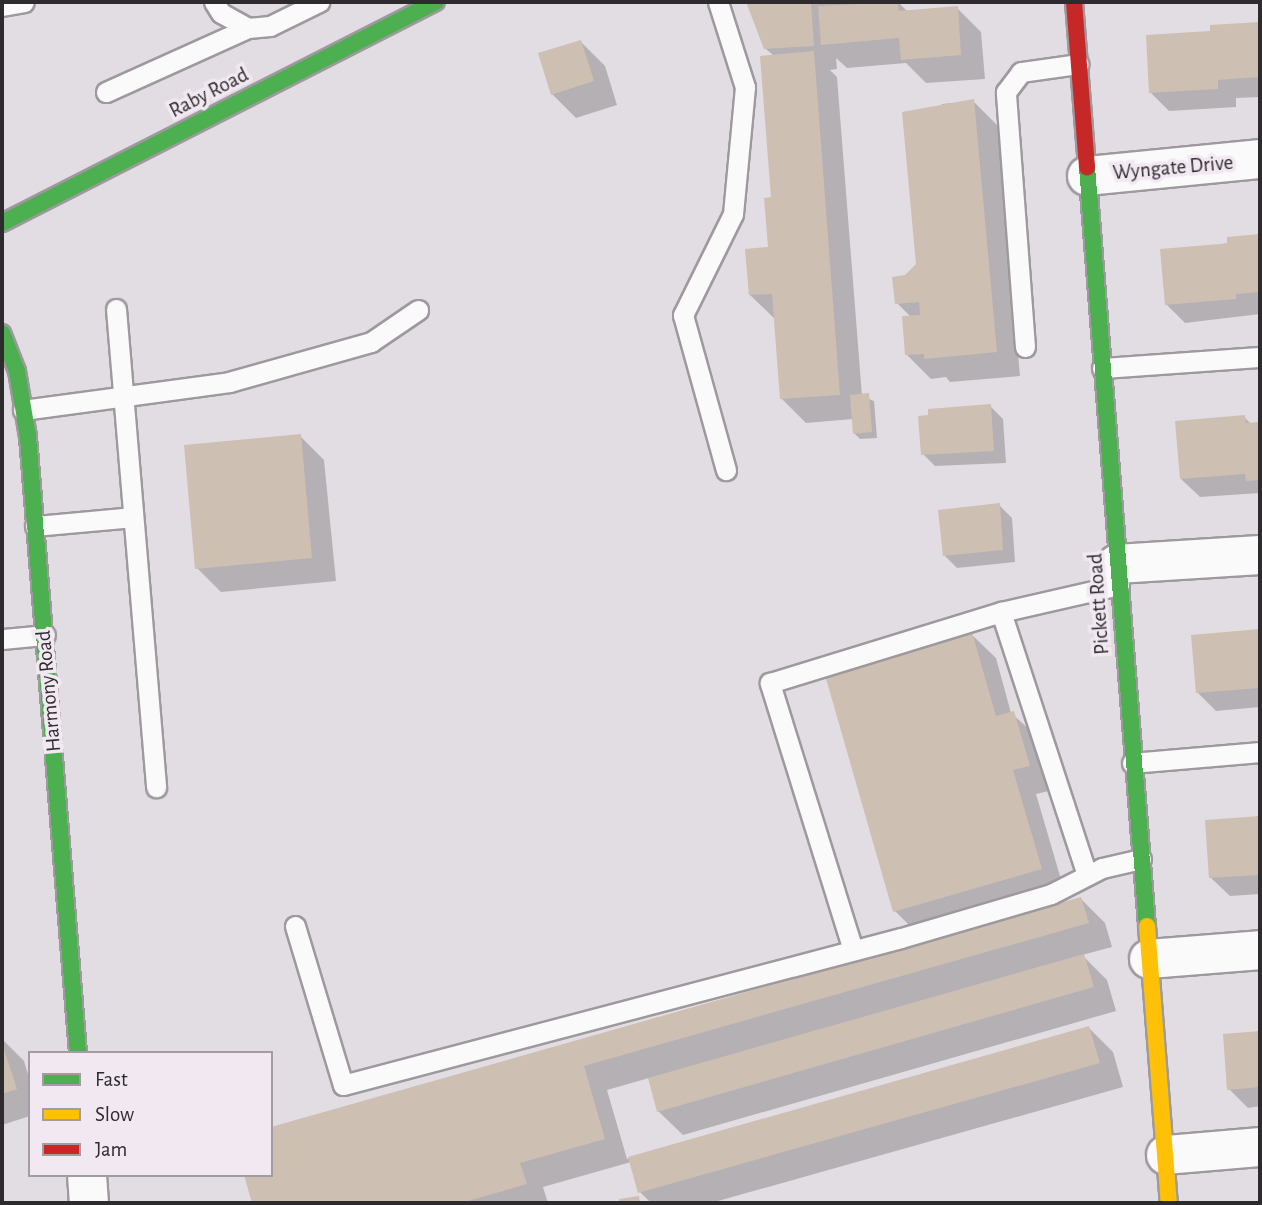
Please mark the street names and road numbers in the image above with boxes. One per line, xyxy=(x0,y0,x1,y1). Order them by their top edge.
street label: Raby Road xyxy=(165,62,253,124)
street label: Wyngate Drive xyxy=(1112,150,1234,186)
street label: Pickett Road xyxy=(1083,552,1115,656)
street label: Harmony Road xyxy=(31,629,67,753)

